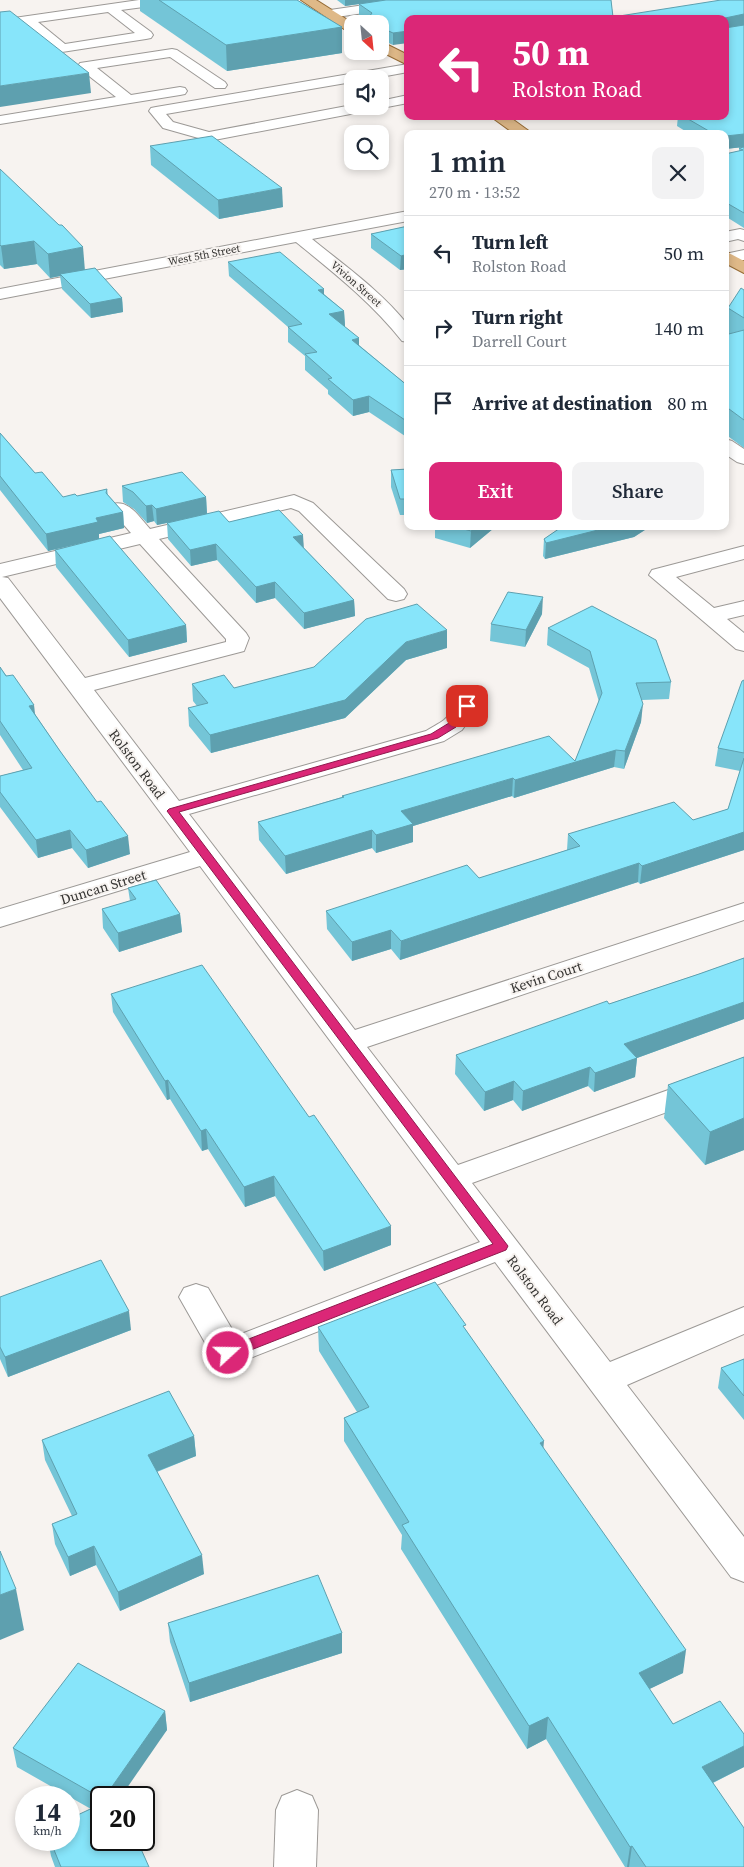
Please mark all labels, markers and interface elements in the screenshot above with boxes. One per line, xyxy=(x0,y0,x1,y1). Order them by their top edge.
north arrow xyxy=(344,15,389,60)
map controls xyxy=(344,15,389,170)
text: 50 m xyxy=(512,29,589,77)
icon: left xyxy=(429,35,494,100)
button: sound xyxy=(344,70,389,115)
text: Rolston Road xyxy=(512,74,642,104)
button: search xyxy=(344,125,389,170)
text: 1 min xyxy=(429,141,506,182)
button: close xyxy=(652,147,704,199)
text: 270 m · 13:52 xyxy=(429,181,520,203)
text: Turn left xyxy=(472,229,548,255)
icon: left xyxy=(429,239,457,267)
text: 50 m xyxy=(663,240,704,266)
street label: West 5th Street xyxy=(167,241,242,269)
text: Rolston Road xyxy=(472,255,566,277)
street label: Vivion Street xyxy=(327,258,385,311)
text: Turn right xyxy=(472,304,563,330)
icon: right xyxy=(429,314,457,342)
text: 140 m xyxy=(654,315,704,341)
text: Darrell Court xyxy=(472,330,566,352)
icon: arrive xyxy=(429,389,457,417)
text: Arrive at destination xyxy=(472,390,652,416)
text: 80 m xyxy=(667,390,708,416)
button: Exit xyxy=(429,462,562,520)
button: Share xyxy=(572,462,704,520)
pin xyxy=(446,685,488,727)
icon: arrive xyxy=(453,692,481,720)
street label: Rolston Road xyxy=(104,725,170,803)
street label: Duncan Street xyxy=(58,864,149,909)
street label: Kevin Court xyxy=(508,956,585,998)
street label: Rolston Road xyxy=(502,1251,568,1329)
position arrow xyxy=(201,1326,253,1378)
speed limit sign: 20 xyxy=(90,1786,155,1851)
text: 14 xyxy=(34,1795,61,1829)
text: km/h xyxy=(33,1823,62,1839)

